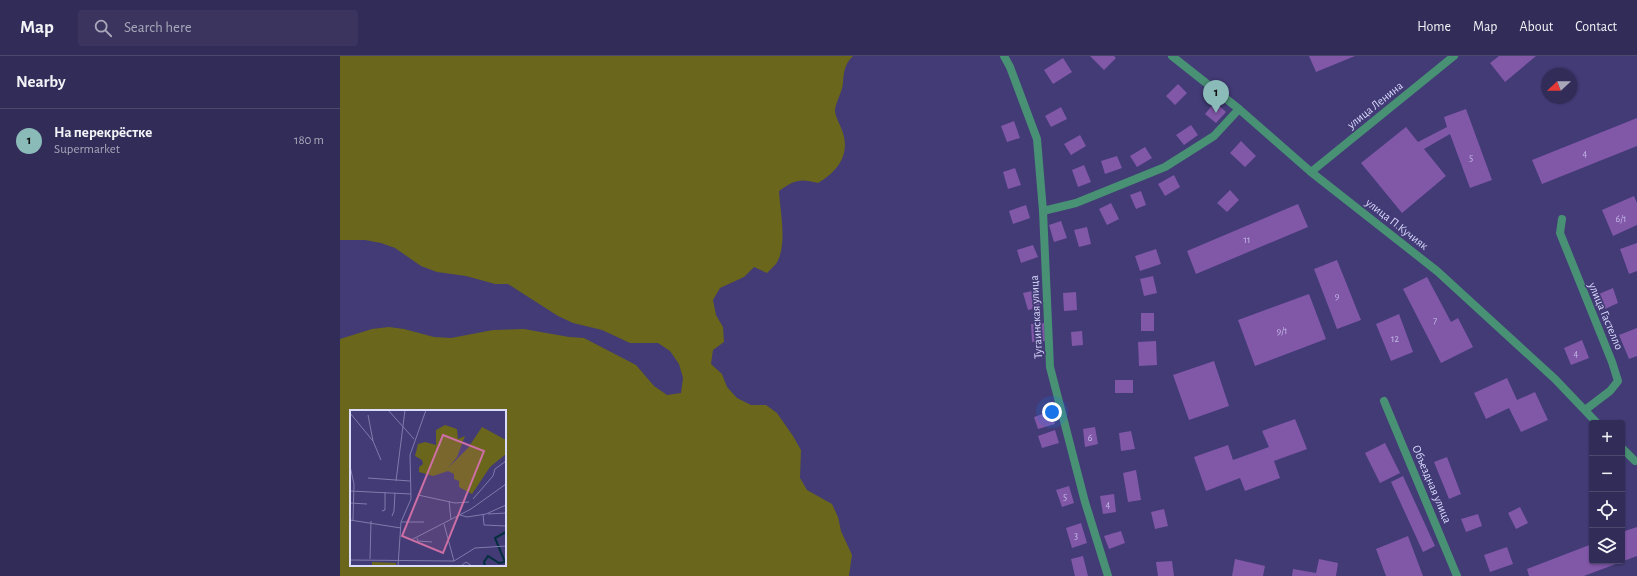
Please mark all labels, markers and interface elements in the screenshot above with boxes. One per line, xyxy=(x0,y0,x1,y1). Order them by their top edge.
search box xyxy=(78,10,358,46)
icon: search xyxy=(92,17,114,39)
text: Map xyxy=(20,18,54,37)
text: Search here xyxy=(124,20,192,35)
text: Home xyxy=(1417,20,1451,34)
text: Map xyxy=(1473,20,1497,34)
text: About xyxy=(1519,20,1553,34)
text: Contact xyxy=(1575,20,1617,34)
north arrow xyxy=(1541,68,1577,104)
text: Nearby xyxy=(16,73,66,90)
street label: улица Ленина xyxy=(1344,79,1406,132)
pin: 1 xyxy=(1203,80,1229,113)
text: На перекрёстке xyxy=(54,125,152,140)
text: 1 xyxy=(27,134,31,147)
text: 180 m xyxy=(294,134,324,147)
text: Supermarket xyxy=(54,143,120,156)
house number: 4 xyxy=(1583,149,1588,159)
house number: 5 xyxy=(1469,153,1473,163)
street label: улица П.Кучияк xyxy=(1362,195,1431,253)
house number: 6/1 xyxy=(1615,214,1627,224)
house number: 11 xyxy=(1244,235,1250,245)
street label: Тугаинская улица xyxy=(1028,274,1045,359)
street label: улица Гастелло xyxy=(1585,280,1626,352)
house number: 9 xyxy=(1335,291,1340,301)
house number: 7 xyxy=(1433,316,1437,326)
house number: 9/1 xyxy=(1276,326,1288,336)
house number: 12 xyxy=(1391,334,1399,344)
house number: 4 xyxy=(1574,349,1579,359)
your location xyxy=(1042,402,1062,422)
inset map xyxy=(350,410,506,566)
map controls xyxy=(1589,420,1625,564)
button: + xyxy=(1589,420,1625,456)
house number: 6 xyxy=(1088,433,1093,443)
street label: Объездная улица xyxy=(1409,443,1454,526)
button: − xyxy=(1589,456,1625,492)
house number: 5 xyxy=(1063,492,1067,502)
button: locate xyxy=(1589,492,1625,528)
house number: 4 xyxy=(1106,500,1111,510)
button: layers xyxy=(1589,528,1625,564)
house number: 3 xyxy=(1074,531,1078,541)

